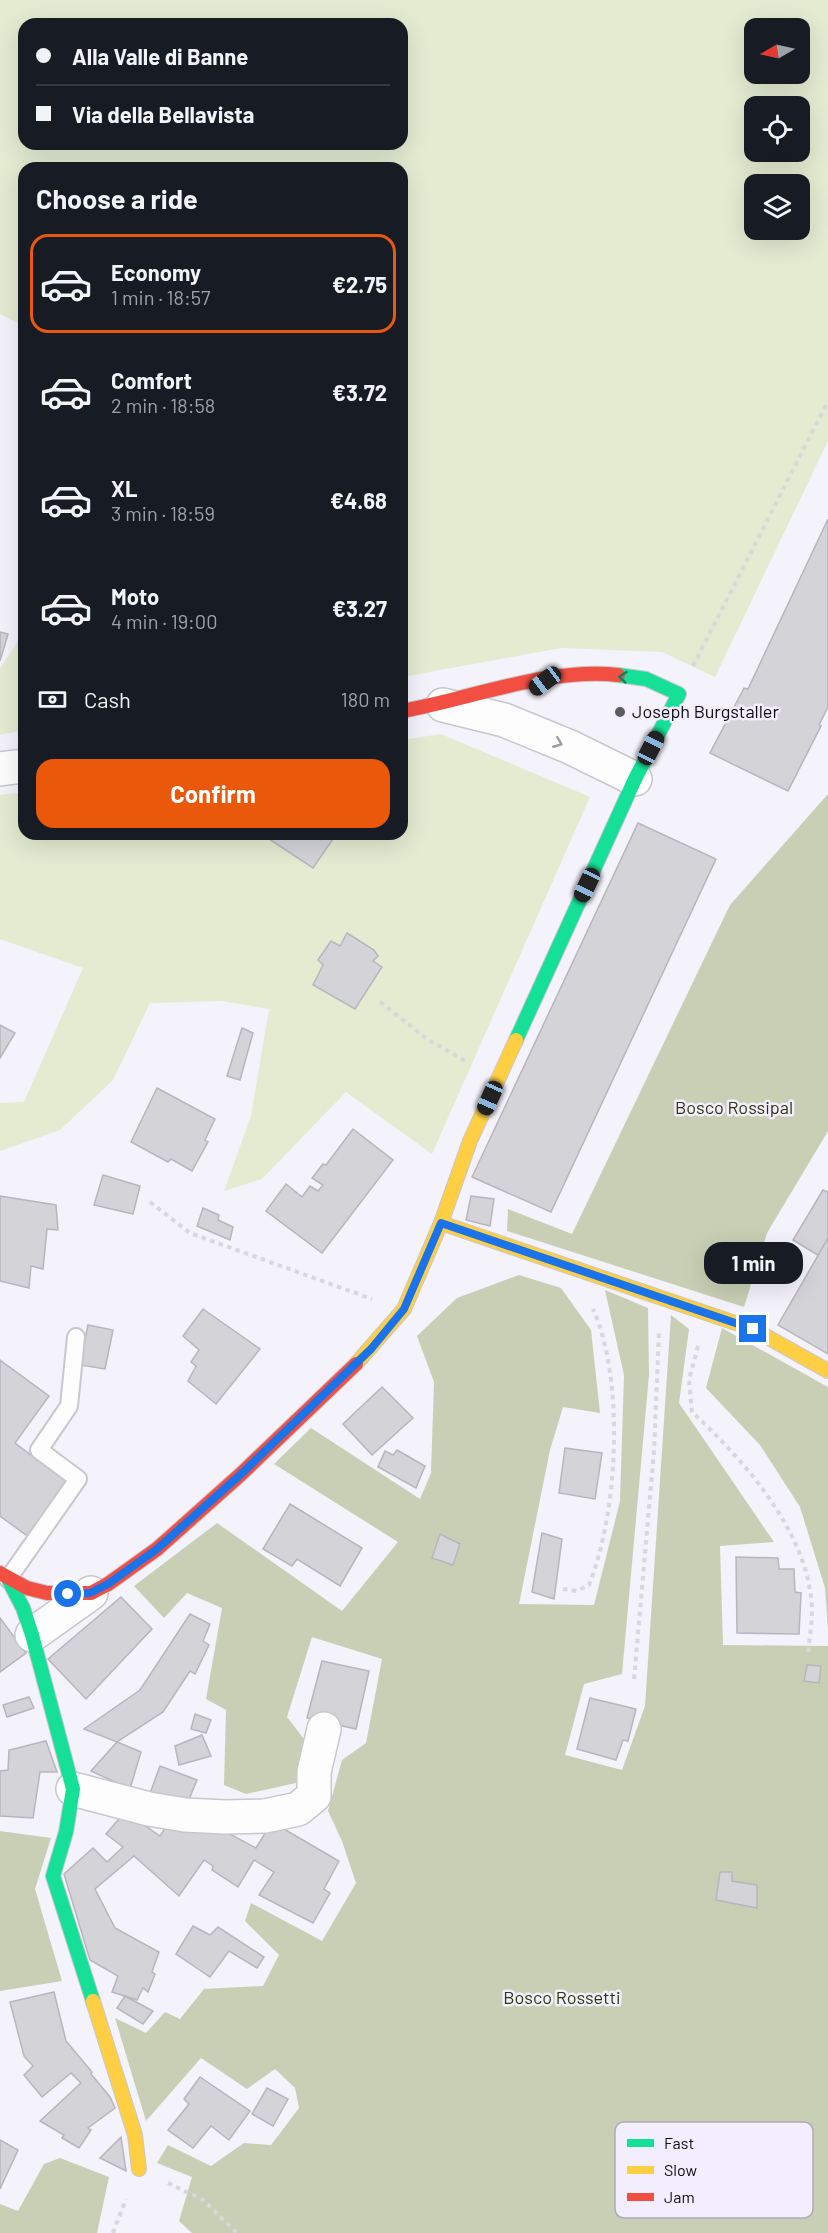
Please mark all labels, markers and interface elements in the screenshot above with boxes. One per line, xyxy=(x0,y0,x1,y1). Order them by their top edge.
north arrow xyxy=(744,18,810,84)
map controls xyxy=(744,18,810,240)
text: Alla Valle di Banne xyxy=(72,43,248,69)
button: locate xyxy=(744,96,810,162)
text: Via della Bellavista xyxy=(72,101,254,127)
button: layers xyxy=(744,174,810,240)
text: Choose a ride xyxy=(36,182,198,214)
icon: car xyxy=(39,257,93,311)
text: Economy xyxy=(111,259,201,285)
text: €2.75 xyxy=(332,271,387,297)
text: 1 min · 18:57 xyxy=(111,285,211,309)
icon: car xyxy=(39,365,93,419)
text: Comfort xyxy=(111,367,192,393)
text: €3.72 xyxy=(332,379,387,405)
text: 2 min · 18:58 xyxy=(111,393,215,417)
icon: car xyxy=(39,473,93,527)
text: XL xyxy=(111,475,137,501)
text: €4.68 xyxy=(330,487,387,513)
text: 3 min · 18:59 xyxy=(111,501,215,525)
icon: car xyxy=(39,581,93,635)
text: Moto xyxy=(111,583,159,609)
text: €3.27 xyxy=(332,595,387,621)
text: 4 min · 19:00 xyxy=(111,609,217,633)
car xyxy=(525,663,565,699)
one-way arrow xyxy=(619,671,628,684)
icon: cash xyxy=(36,683,69,716)
text: Cash xyxy=(84,686,131,712)
text: 180 m xyxy=(341,687,390,711)
place label: Joseph Burgstaller xyxy=(632,700,779,722)
marker: Joseph Burgstaller xyxy=(613,705,627,719)
car xyxy=(635,728,667,768)
one-way arrow xyxy=(552,736,563,748)
button: Confirm xyxy=(36,759,390,828)
car xyxy=(571,865,603,905)
car xyxy=(474,1078,506,1118)
park label: Bosco Rossipal xyxy=(675,1096,793,1118)
callout: 1 min xyxy=(704,1242,802,1284)
text: 1 min xyxy=(732,1251,775,1275)
route end xyxy=(739,1315,766,1342)
route start xyxy=(54,1580,81,1607)
park label: Bosco Rossetti xyxy=(503,1986,621,2008)
legend xyxy=(615,2122,813,2218)
text: Fast xyxy=(664,2133,694,2152)
text: Slow xyxy=(664,2160,697,2179)
text: Jam xyxy=(664,2187,695,2206)

